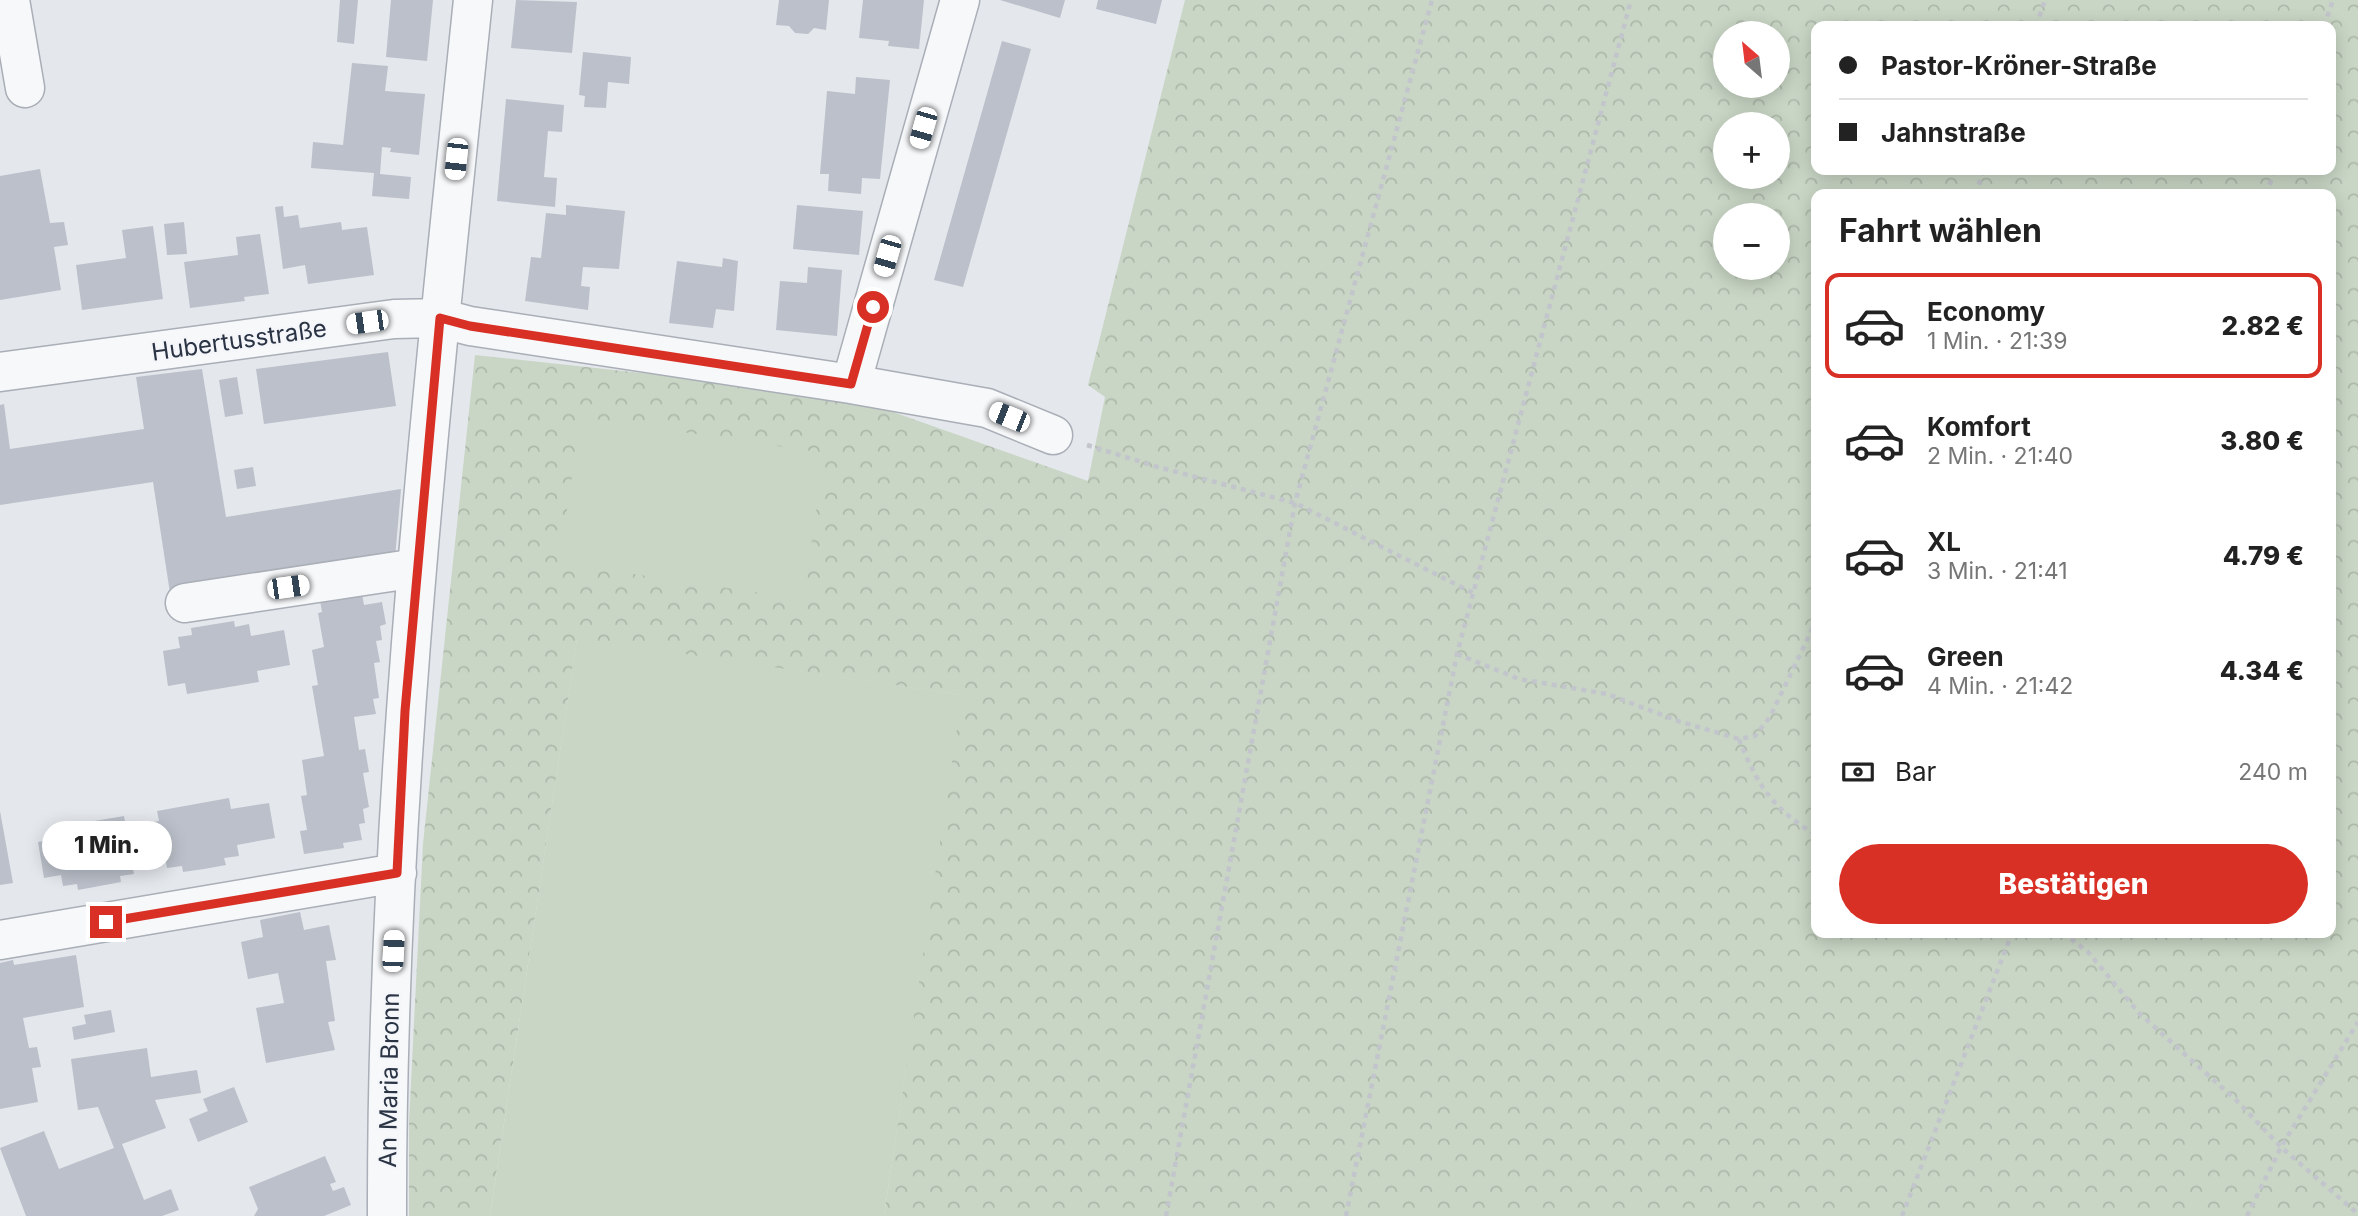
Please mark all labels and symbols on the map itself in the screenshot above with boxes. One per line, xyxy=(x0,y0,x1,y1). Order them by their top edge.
north arrow xyxy=(1713,21,1790,98)
car xyxy=(908,105,939,151)
car xyxy=(444,137,469,181)
car xyxy=(872,233,903,279)
route start xyxy=(857,291,889,323)
car xyxy=(345,309,390,335)
street label: Hubertusstraße xyxy=(150,313,328,367)
car xyxy=(986,399,1033,435)
car xyxy=(266,574,311,600)
callout: 1 Min. xyxy=(41,820,171,870)
route end xyxy=(90,906,122,938)
car xyxy=(382,929,405,973)
street label: An Maria Bronn xyxy=(373,992,405,1168)

